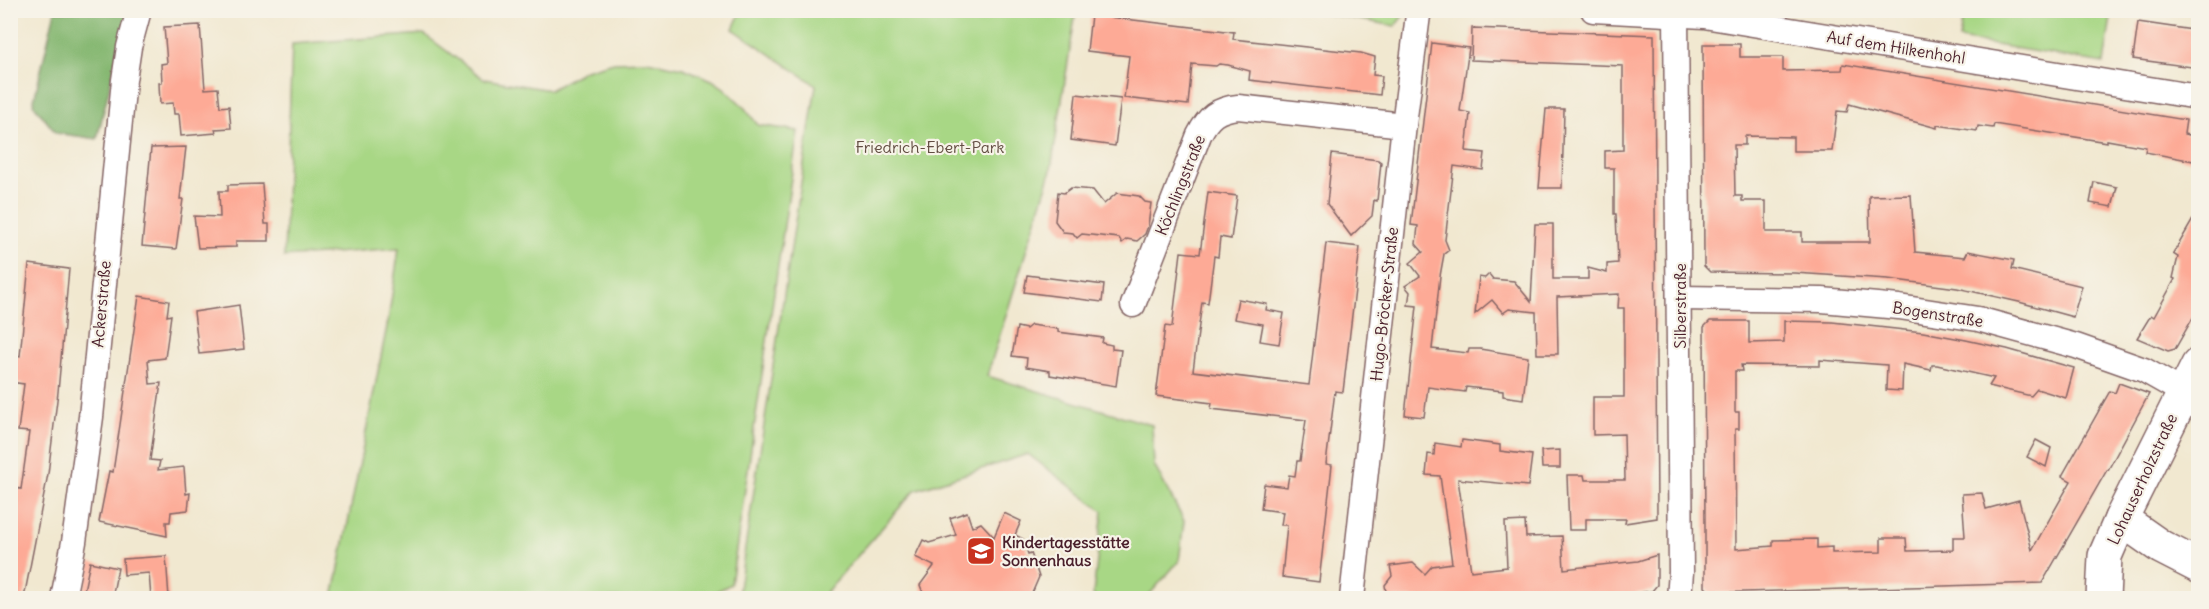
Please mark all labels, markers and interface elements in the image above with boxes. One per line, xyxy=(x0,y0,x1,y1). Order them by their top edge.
street label: Auf dem Hilkenhohl xyxy=(1825,26,1967,68)
street label: Köchlingstraße xyxy=(1151,132,1209,238)
park label: Friedrich-Ebert-Park xyxy=(855,137,1005,157)
street label: Hugo-Bröcker-Straße xyxy=(1366,226,1402,382)
street label: Ackerstraße xyxy=(87,260,115,348)
street label: Silberstraße xyxy=(1670,263,1690,349)
street label: Bogenstraße xyxy=(1891,297,1985,331)
street label: Lohauserholzstraße xyxy=(2103,410,2181,548)
place label: Kindertagesstätte Sonnenhaus xyxy=(1002,532,1130,570)
school or university icon: Kindertagesstätte Sonnenhaus xyxy=(965,535,997,567)

